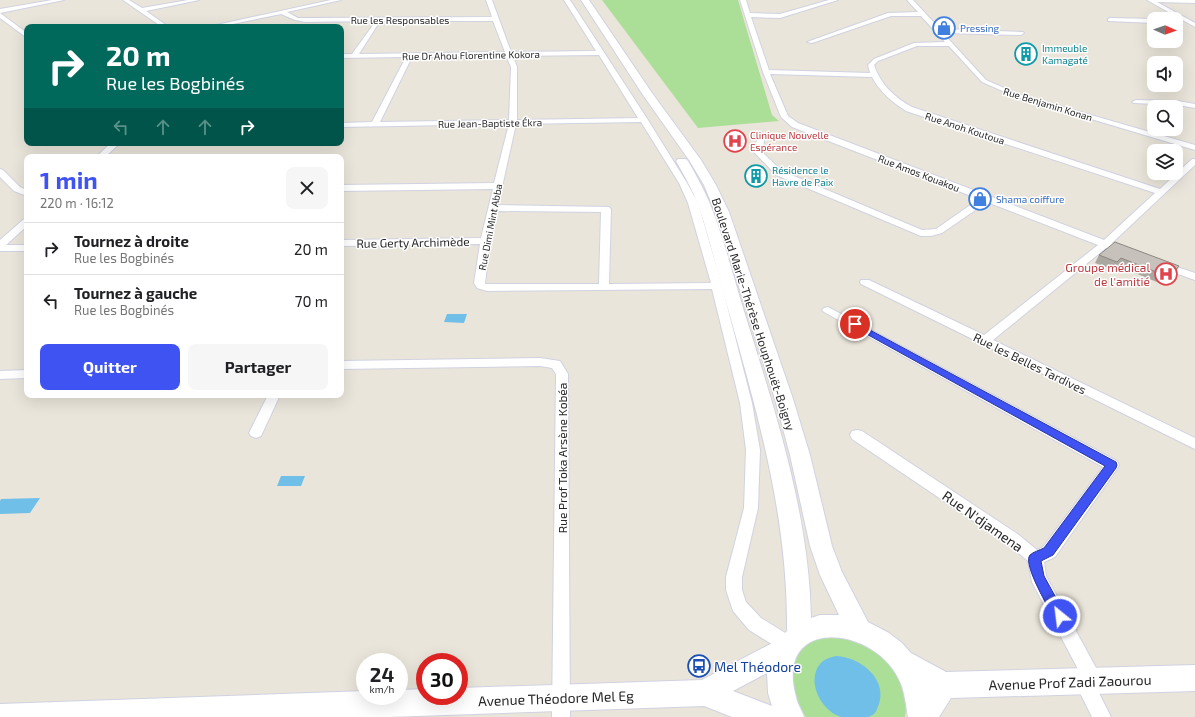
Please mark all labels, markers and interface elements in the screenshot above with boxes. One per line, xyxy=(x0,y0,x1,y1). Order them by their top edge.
north arrow xyxy=(1147,12,1183,48)
map controls xyxy=(1147,12,1183,180)
street label: Rue les Responsables xyxy=(351,14,449,26)
shop icon: Pressing xyxy=(931,15,957,41)
place label: Pressing xyxy=(960,22,1000,34)
text: 20 m xyxy=(106,38,171,72)
icon: right xyxy=(40,40,92,92)
building icon: Immeuble Kamagaté xyxy=(1013,41,1039,67)
place label: Immeuble Kamagaté xyxy=(1042,42,1088,66)
street label: Rue Dr Ahou Florentine Kokora xyxy=(402,48,540,62)
button: sound xyxy=(1147,56,1183,92)
text: Rue les Bogbinés xyxy=(106,72,245,94)
street label: Rue Benjamin Konan xyxy=(1002,85,1094,123)
button: search xyxy=(1147,100,1183,136)
street label: Rue Anoh Koutoua xyxy=(924,109,1006,147)
icon: left xyxy=(110,116,132,138)
icon: ahead xyxy=(152,116,174,138)
icon: ahead xyxy=(194,116,216,138)
icon: right xyxy=(236,116,258,138)
street label: Rue Jean-Baptiste Ékra xyxy=(438,116,542,130)
hospital icon: Clinique Nouvelle Espérance xyxy=(722,128,748,154)
place label: Clinique Nouvelle Espérance xyxy=(750,129,829,153)
button: layers xyxy=(1147,144,1183,180)
street label: Rue Amos Kouakou xyxy=(877,152,961,194)
building icon: Résidence le Havre de Paix xyxy=(743,163,769,189)
place label: Résidence le Havre de Paix xyxy=(772,164,834,188)
text: 1 min xyxy=(40,165,98,194)
button: close xyxy=(286,167,328,209)
street label: Rue Dimi Mint Abba xyxy=(476,183,504,271)
shop icon: Shama coiffure xyxy=(967,186,993,212)
place label: Shama coiffure xyxy=(996,193,1064,205)
text: 220 m · 16:12 xyxy=(40,195,114,211)
street label: Boulevard Marie-Thérèse Houphouët-Boigny xyxy=(710,196,799,433)
text: Tournez à droite xyxy=(74,232,189,250)
street label: Rue Gerty Archimède xyxy=(356,234,470,250)
icon: right xyxy=(40,238,62,260)
text: 20 m xyxy=(294,240,328,258)
text: Rue les Bogbinés xyxy=(74,250,174,266)
place label: Groupe médical de l'amitié xyxy=(1065,260,1150,288)
hospital icon: Groupe médical de l'amitié xyxy=(1153,261,1179,287)
text: Tournez à gauche xyxy=(74,284,197,302)
icon: left xyxy=(40,290,62,312)
text: 70 m xyxy=(295,292,328,310)
text: Rue les Bogbinés xyxy=(74,302,174,318)
pin xyxy=(838,307,872,341)
icon: arrive xyxy=(844,313,866,335)
street label: Rue les Belles Tardives xyxy=(971,330,1089,396)
button: Quitter xyxy=(40,344,180,390)
button: Partager xyxy=(188,344,328,390)
street label: Rue Prof Toka Arsène Kobéa xyxy=(555,383,569,533)
street label: Rue N'djamena xyxy=(939,487,1027,555)
position arrow xyxy=(1039,595,1081,637)
speed limit sign: 30 xyxy=(416,653,468,705)
bus stop icon: Mel Théodore xyxy=(686,653,712,679)
place label: Mel Théodore xyxy=(714,658,801,675)
text: 24 xyxy=(370,662,394,686)
street label: Avenue Prof Zadi Zaourou xyxy=(988,671,1152,693)
text: km/h xyxy=(370,683,394,695)
street label: Avenue Théodore Mel Eg xyxy=(478,687,634,709)

